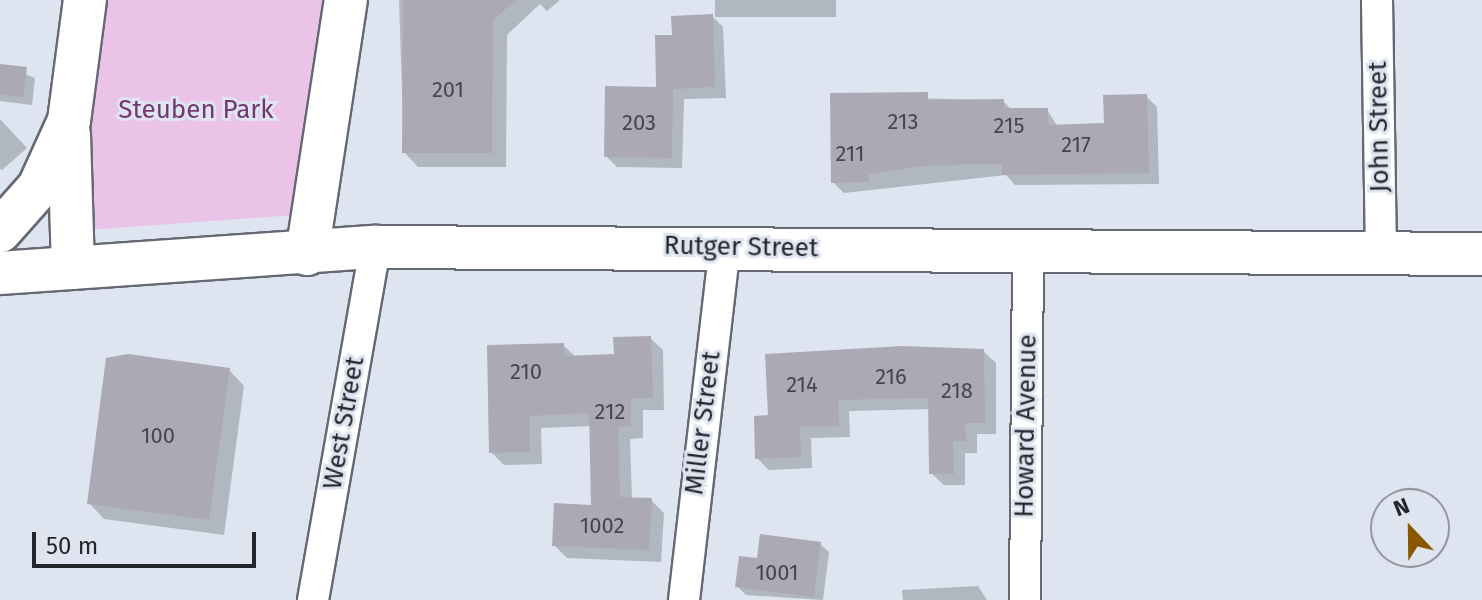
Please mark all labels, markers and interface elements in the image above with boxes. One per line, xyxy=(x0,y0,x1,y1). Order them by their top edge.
street label: John Street xyxy=(1362,61,1396,193)
house number: 201 xyxy=(432,77,464,103)
park label: Steuben Park xyxy=(118,94,274,126)
house number: 213 xyxy=(888,109,918,135)
house number: 203 xyxy=(622,110,656,136)
house number: 215 xyxy=(994,113,1024,139)
house number: 217 xyxy=(1061,132,1091,158)
house number: 211 xyxy=(835,141,865,167)
street label: Rutger Street xyxy=(663,230,819,264)
street label: Howard Avenue xyxy=(1009,334,1043,518)
street label: Miller Street xyxy=(679,349,727,497)
street label: West Street xyxy=(317,354,371,492)
house number: 210 xyxy=(510,359,542,385)
house number: 216 xyxy=(875,364,907,390)
house number: 214 xyxy=(786,372,818,398)
house number: 218 xyxy=(941,378,973,404)
house number: 212 xyxy=(595,399,625,425)
house number: 100 xyxy=(141,423,175,449)
north arrow xyxy=(1370,488,1450,568)
text: N xyxy=(1390,492,1413,522)
house number: 1002 xyxy=(580,513,624,539)
scale bar xyxy=(36,516,260,566)
text: 50 m xyxy=(46,532,98,560)
house number: 1001 xyxy=(755,560,799,586)

